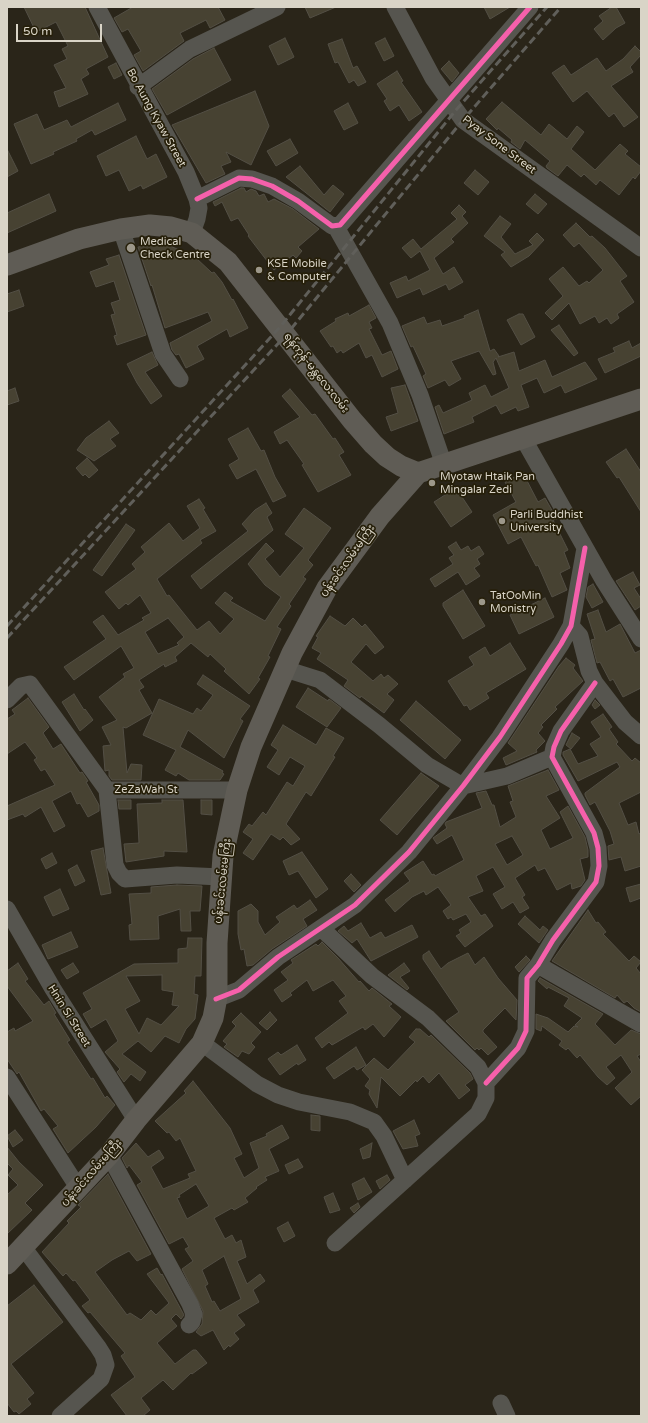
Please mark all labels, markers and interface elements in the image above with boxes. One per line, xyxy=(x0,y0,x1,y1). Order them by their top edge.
scale bar xyxy=(18,16,104,42)
text: 50 m xyxy=(23,24,52,38)
street label: Bo Aung Kyaw Street xyxy=(123,66,189,170)
street label: Pyay Sone Street xyxy=(460,113,538,177)
place label: Medical Check Centre xyxy=(140,235,210,261)
marker: Medical Check Centre xyxy=(125,242,137,254)
place label: KSE Mobile & Computer xyxy=(267,257,330,283)
marker: KSE Mobile & Computer xyxy=(254,265,264,275)
street label: ရန်ကုန်-မန္တလေးလမ်း xyxy=(281,330,351,416)
place label: Myotaw Htaik Pan Mingalar Zedi xyxy=(440,470,535,496)
marker: Myotaw Htaik Pan Mingalar Zedi xyxy=(427,478,437,488)
place label: Parli Buddhist University xyxy=(510,508,583,534)
marker: Parli Buddhist University xyxy=(497,516,507,526)
street label: ပန်းခင်းလမ်းမကြီး xyxy=(318,522,378,600)
place label: TatOoMin Monistry xyxy=(490,589,541,615)
marker: TatOoMin Monistry xyxy=(477,597,487,607)
street label: ZeZaWah St xyxy=(114,783,178,797)
street label: ပန်းခင်းလမ်းမကြီး xyxy=(212,838,234,924)
street label: Hnin Si Street xyxy=(45,982,93,1050)
street label: ပန်းခင်းလမ်းမကြီး xyxy=(59,1136,125,1210)

